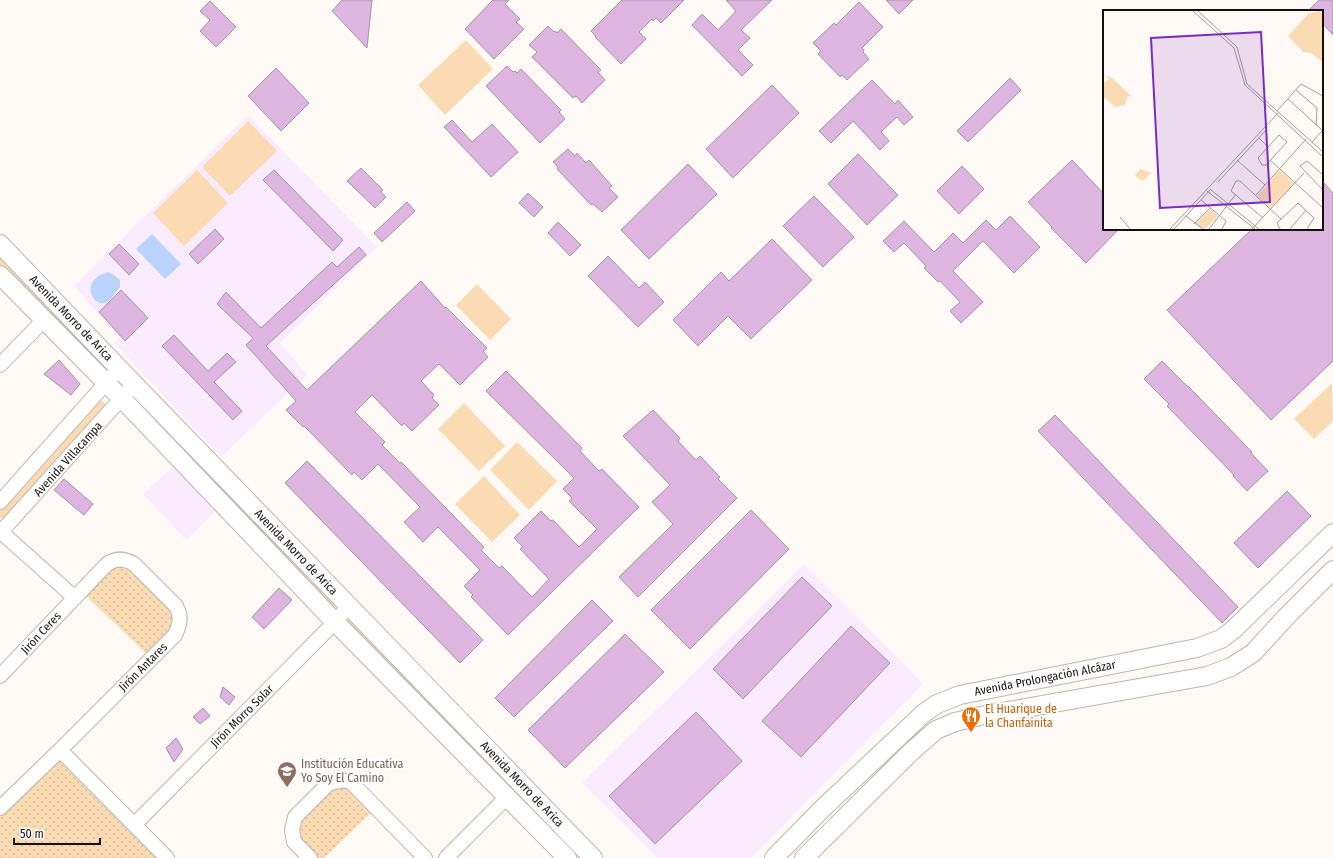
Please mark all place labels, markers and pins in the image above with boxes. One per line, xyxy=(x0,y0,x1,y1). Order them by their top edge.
place label: El Huarique de la Chanfainita xyxy=(985,702,1057,730)
restaurant icon: El Huarique de la Chanfainita xyxy=(960,705,982,733)
place label: Institución Educativa Yo Soy El Camino xyxy=(301,757,403,785)
school or university icon: Institución Educativa Yo Soy El Camino xyxy=(276,760,298,788)

